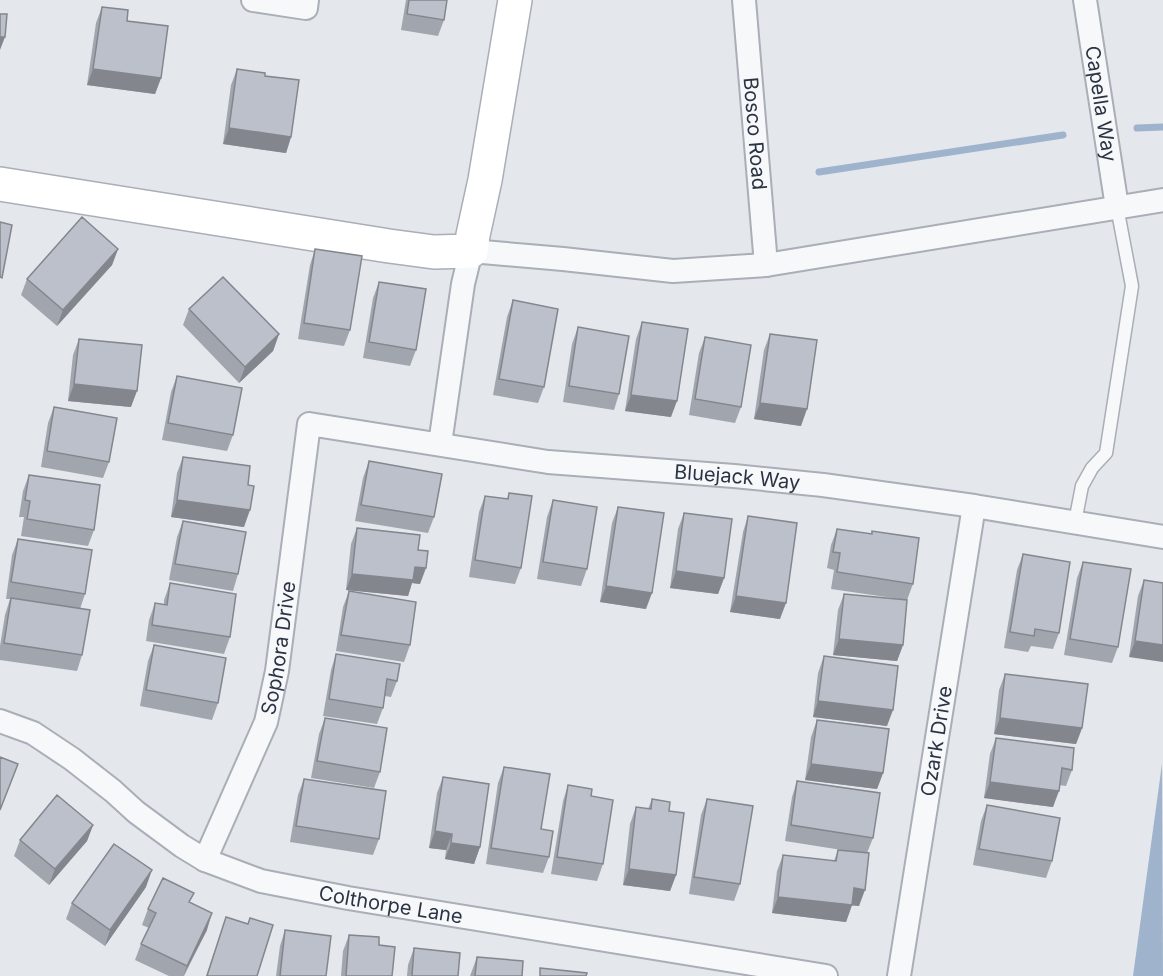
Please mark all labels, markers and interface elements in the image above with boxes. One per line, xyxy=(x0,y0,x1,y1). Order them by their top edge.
street label: Capella Way xyxy=(1080,44,1122,164)
street label: Bosco Road xyxy=(738,76,772,191)
street label: Bluejack Way xyxy=(673,460,801,495)
street label: Sophora Drive xyxy=(256,580,301,717)
street label: Ozark Drive xyxy=(916,684,957,798)
street label: Colthorpe Lane xyxy=(317,881,464,929)

